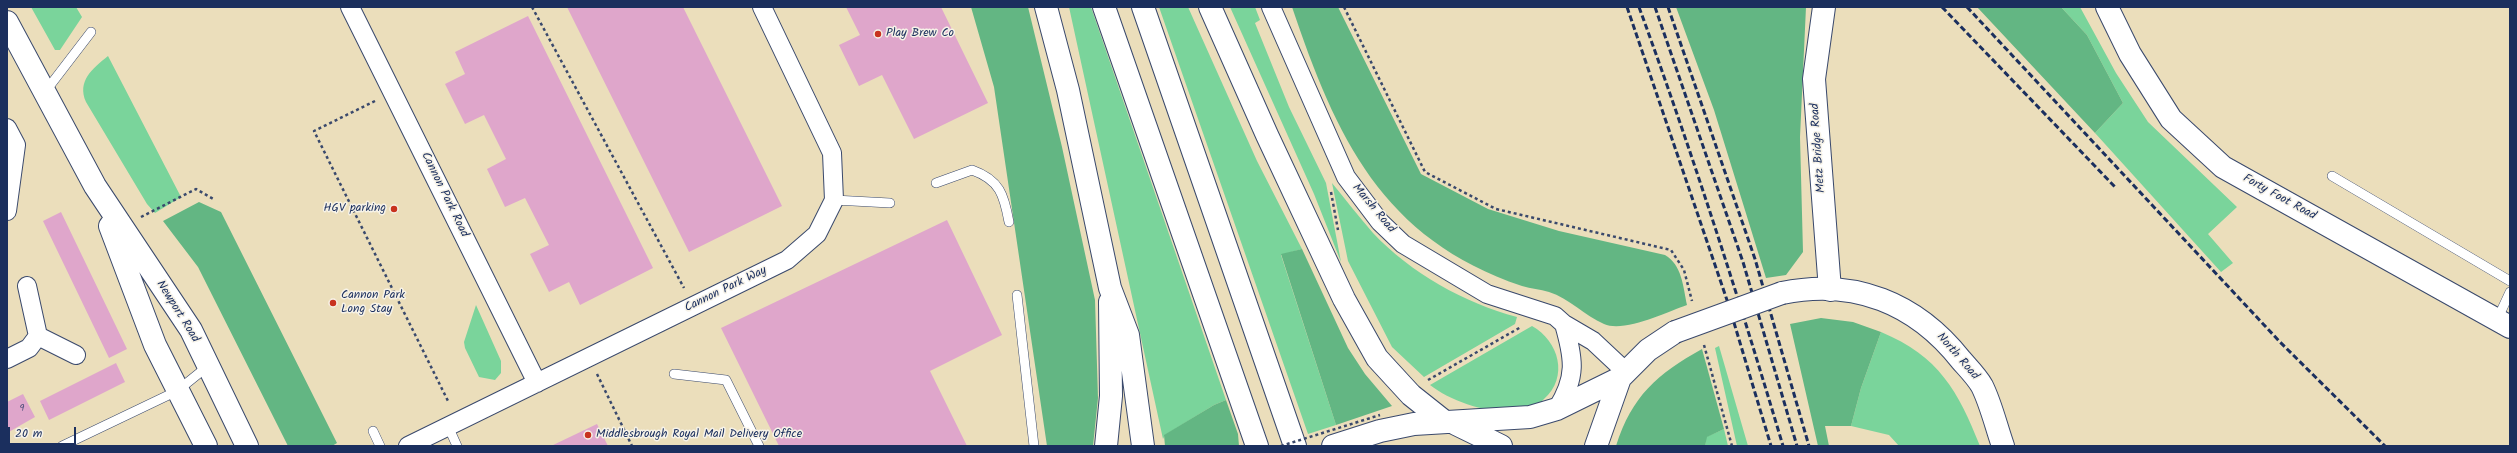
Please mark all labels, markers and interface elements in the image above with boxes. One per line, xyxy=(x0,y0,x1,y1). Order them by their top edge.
place label: Play Brew Co xyxy=(886,27,954,41)
marker: Play Brew Co xyxy=(873,29,883,39)
street label: Metz Bridge Road xyxy=(1809,103,1829,193)
street label: Cannon Park Road xyxy=(417,150,471,240)
street label: Forty Foot Road xyxy=(2240,172,2318,224)
street label: Marsh Road xyxy=(1348,182,1398,236)
place label: HGV parking xyxy=(324,202,386,216)
marker: HGV parking xyxy=(389,204,399,214)
street label: Cannon Park Way xyxy=(683,264,769,316)
street label: Newport Road xyxy=(152,278,202,346)
place label: Cannon Park Long Stay xyxy=(341,289,405,317)
marker: Cannon Park Long Stay xyxy=(328,298,338,308)
street label: North Road xyxy=(1933,331,1981,383)
house number: 9 xyxy=(20,403,24,415)
scale bar xyxy=(10,419,78,445)
text: 20 m xyxy=(15,424,42,443)
place label: Middlesbrough Royal Mail Delivery Office xyxy=(596,428,802,442)
marker: Middlesbrough Royal Mail Delivery Office xyxy=(583,430,593,440)

